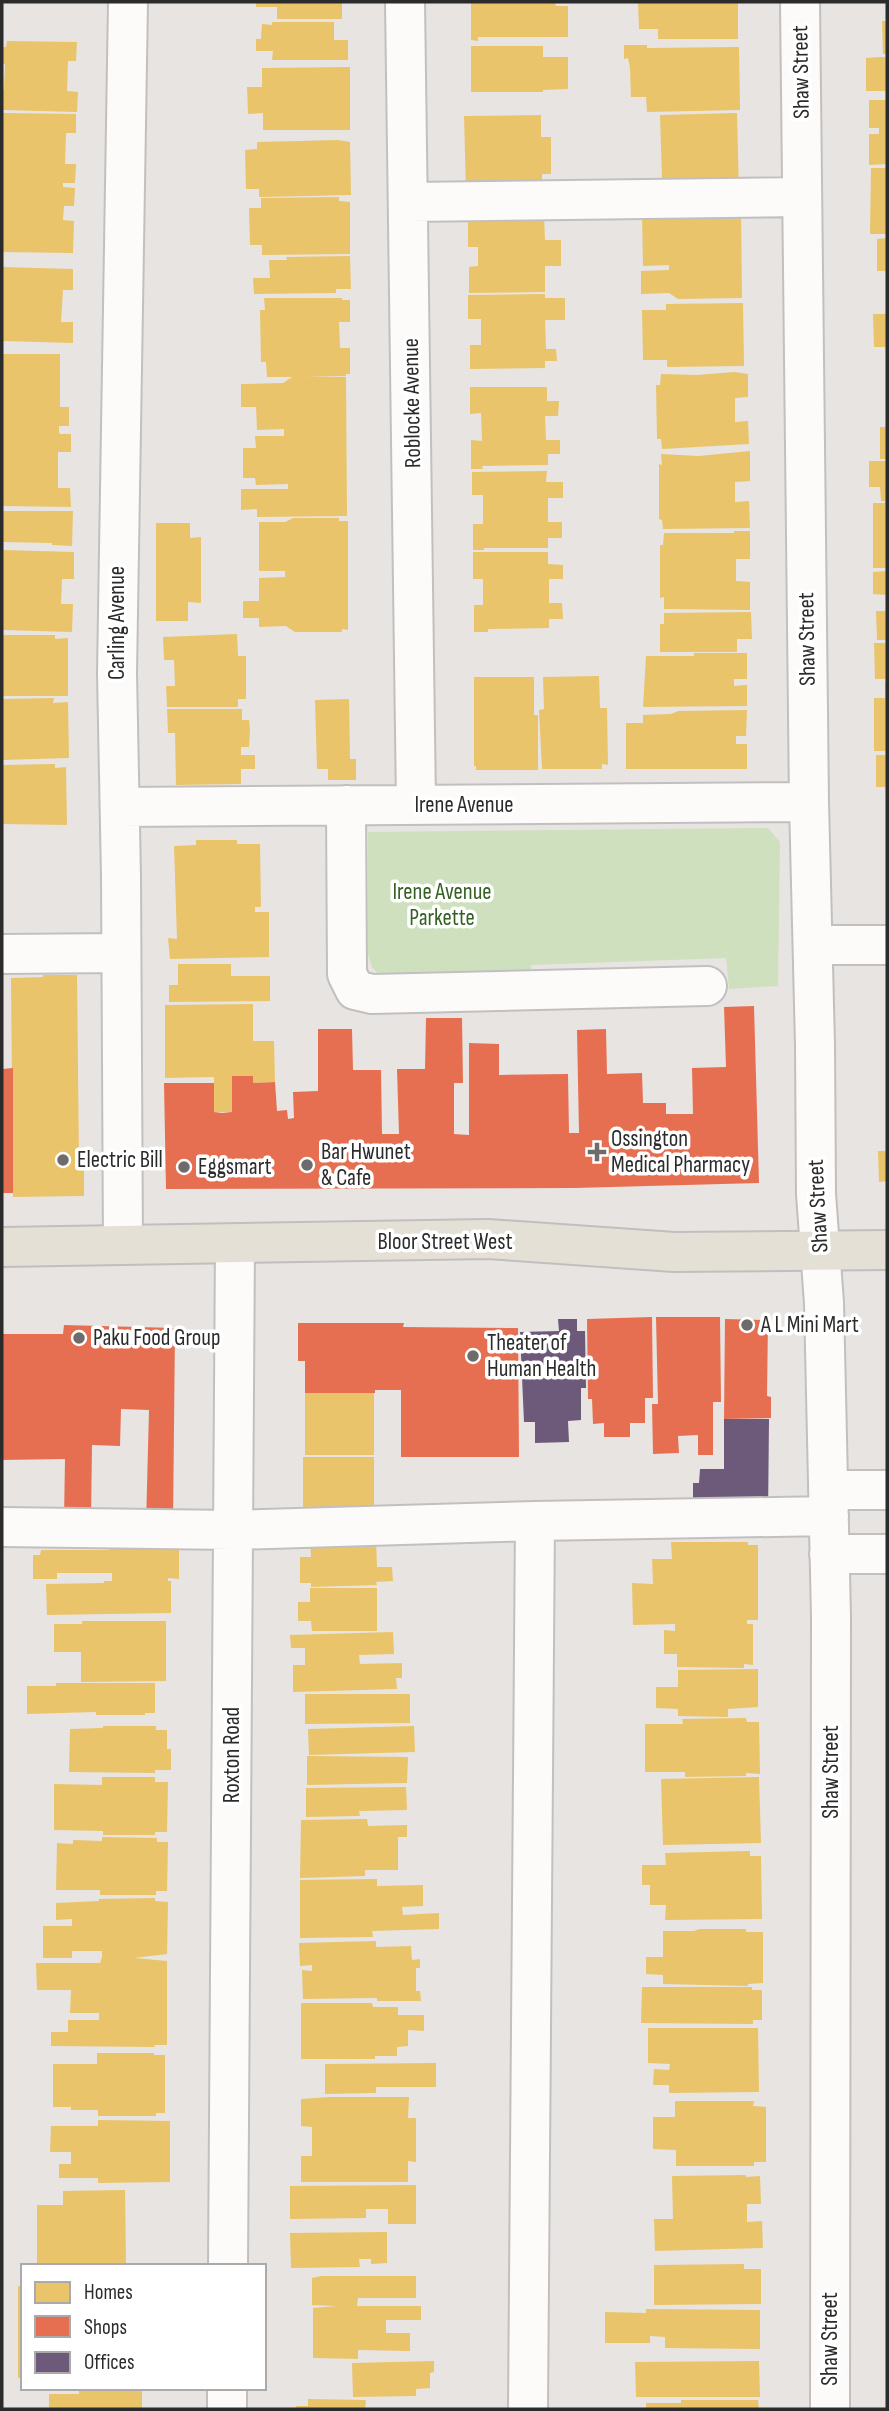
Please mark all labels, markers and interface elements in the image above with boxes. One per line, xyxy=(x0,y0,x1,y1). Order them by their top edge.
street label: Shaw Street xyxy=(786,25,816,119)
street label: Roblocke Avenue xyxy=(397,338,427,468)
street label: Carling Avenue xyxy=(103,566,131,680)
street label: Shaw Street xyxy=(792,592,822,686)
street label: Irene Avenue xyxy=(414,791,514,819)
park label: Irene Avenue Parkette xyxy=(392,878,492,932)
place label: Ossington Medical Pharmacy xyxy=(611,1125,750,1179)
place label: Bar Hwunet & Cafe xyxy=(321,1138,411,1192)
marker: Ossington Medical Pharmacy xyxy=(589,1144,605,1160)
place label: Electric Bill xyxy=(77,1146,163,1174)
marker: Electric Bill xyxy=(55,1152,71,1168)
place label: Eggsmart xyxy=(198,1153,272,1181)
marker: Bar Hwunet & Cafe xyxy=(299,1157,315,1173)
marker: Eggsmart xyxy=(176,1159,192,1175)
street label: Shaw Street xyxy=(802,1159,834,1253)
street label: Bloor Street West xyxy=(377,1228,513,1256)
place label: A L Mini Mart xyxy=(760,1311,859,1339)
marker: A L Mini Mart xyxy=(739,1317,755,1333)
place label: Paku Food Group xyxy=(93,1324,221,1352)
place label: Theater of Human Health xyxy=(487,1329,596,1383)
marker: Paku Food Group xyxy=(71,1330,87,1346)
marker: Theater of Human Health xyxy=(465,1348,481,1364)
street label: Roxton Road xyxy=(218,1707,246,1803)
street label: Shaw Street xyxy=(817,1725,845,1819)
legend xyxy=(21,2264,266,2390)
text: Homes xyxy=(84,2280,133,2305)
street label: Shaw Street xyxy=(816,2292,844,2386)
text: Shops xyxy=(84,2315,127,2340)
text: Offices xyxy=(84,2350,135,2375)

